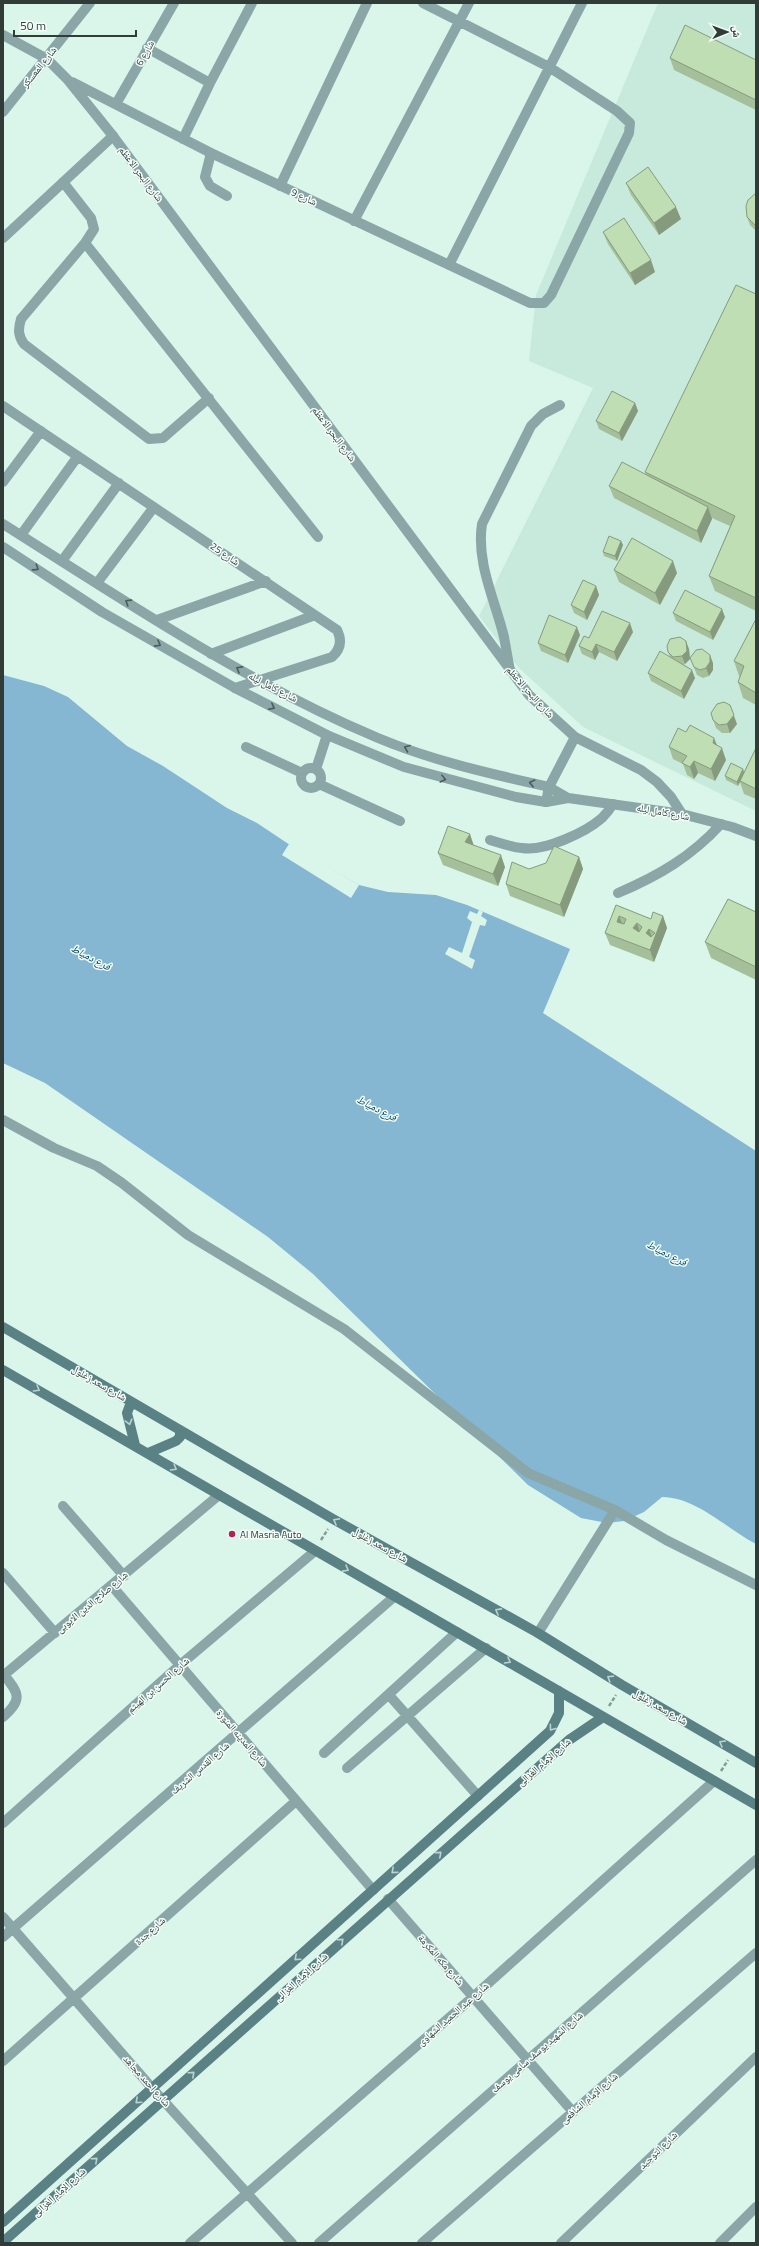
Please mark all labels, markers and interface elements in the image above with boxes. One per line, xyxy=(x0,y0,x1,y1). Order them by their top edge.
scale bar xyxy=(14,12,136,38)
north arrow xyxy=(707,12,747,52)
text: 50 m xyxy=(20,16,46,35)
text: ش xyxy=(729,26,745,38)
street label: شارع 6 xyxy=(132,37,158,68)
street label: شارع المعسكر xyxy=(17,43,61,92)
street label: شارع البحر الاعظم xyxy=(115,143,167,205)
street label: شارع 9 xyxy=(289,185,320,210)
street label: شارع البحر الاعظم xyxy=(308,403,360,465)
street label: شارع 25 xyxy=(207,539,243,570)
one-way arrow xyxy=(31,564,38,571)
one-way arrow xyxy=(125,600,132,607)
one-way arrow xyxy=(154,640,161,647)
street label: شارع البحر الاعظم xyxy=(502,663,558,722)
one-way arrow xyxy=(236,666,243,674)
street label: شارع كامل ليله xyxy=(246,668,301,706)
one-way arrow xyxy=(268,702,275,709)
one-way arrow xyxy=(403,745,410,753)
one-way arrow xyxy=(439,774,446,783)
one-way arrow xyxy=(529,779,535,787)
street label: شارع كامل ليله xyxy=(635,800,691,824)
water label: فرع دمياط xyxy=(68,940,114,974)
water label: فرع دمياط xyxy=(354,1091,400,1125)
water label: فرع دمياط xyxy=(644,1236,690,1270)
street label: شارع سعد زغلول xyxy=(69,1361,129,1405)
one-way arrow xyxy=(33,1385,40,1392)
one-way arrow xyxy=(124,1418,133,1425)
one-way arrow xyxy=(170,1464,177,1471)
one-way arrow xyxy=(333,1518,340,1525)
street label: شارع سعد زغلول xyxy=(350,1524,411,1567)
place label: Al Masria Auto xyxy=(240,1527,301,1542)
marker: Al Masria Auto xyxy=(227,1529,237,1539)
one-way arrow xyxy=(342,1564,350,1572)
street label: شارع صلاح الدين الايوبى xyxy=(53,1567,132,1637)
one-way arrow xyxy=(495,1608,503,1616)
street label: شارع الحسن بن الهيثم xyxy=(123,1653,193,1716)
one-way arrow xyxy=(504,1657,511,1664)
one-way arrow xyxy=(607,1675,614,1683)
street label: شارع سعد زغلول xyxy=(630,1685,690,1729)
street label: شارع المدينه المنورة xyxy=(213,1706,271,1770)
one-way arrow xyxy=(550,1723,557,1730)
street label: شارع الإمام الغزالى xyxy=(514,1734,575,1790)
street label: شارع القدس الشريف xyxy=(167,1738,233,1798)
one-way arrow xyxy=(719,1741,726,1748)
one-way arrow xyxy=(434,1852,442,1859)
one-way arrow xyxy=(391,1867,399,1874)
street label: شارع جدة xyxy=(131,1913,169,1949)
street label: شارع مكه المكرمة xyxy=(415,1931,468,1989)
one-way arrow xyxy=(337,1938,344,1945)
street label: شارع الإمام الغزالى xyxy=(271,1949,331,2005)
one-way arrow xyxy=(295,1953,302,1960)
street label: شارع عبد الحميد الشهاوى xyxy=(414,1978,492,2049)
street label: شارع الشهيد يوسف سامى يوسف xyxy=(488,2008,587,2096)
street label: شارع احمد مجاهد xyxy=(120,2052,174,2110)
street label: شارع الإمام الشافعى xyxy=(557,2069,621,2127)
one-way arrow xyxy=(187,2071,195,2078)
one-way arrow xyxy=(135,2096,143,2104)
street label: شارع التوحيد xyxy=(635,2127,681,2172)
one-way arrow xyxy=(90,2157,98,2165)
street label: شارع الإمام الغزالى xyxy=(29,2164,89,2220)

